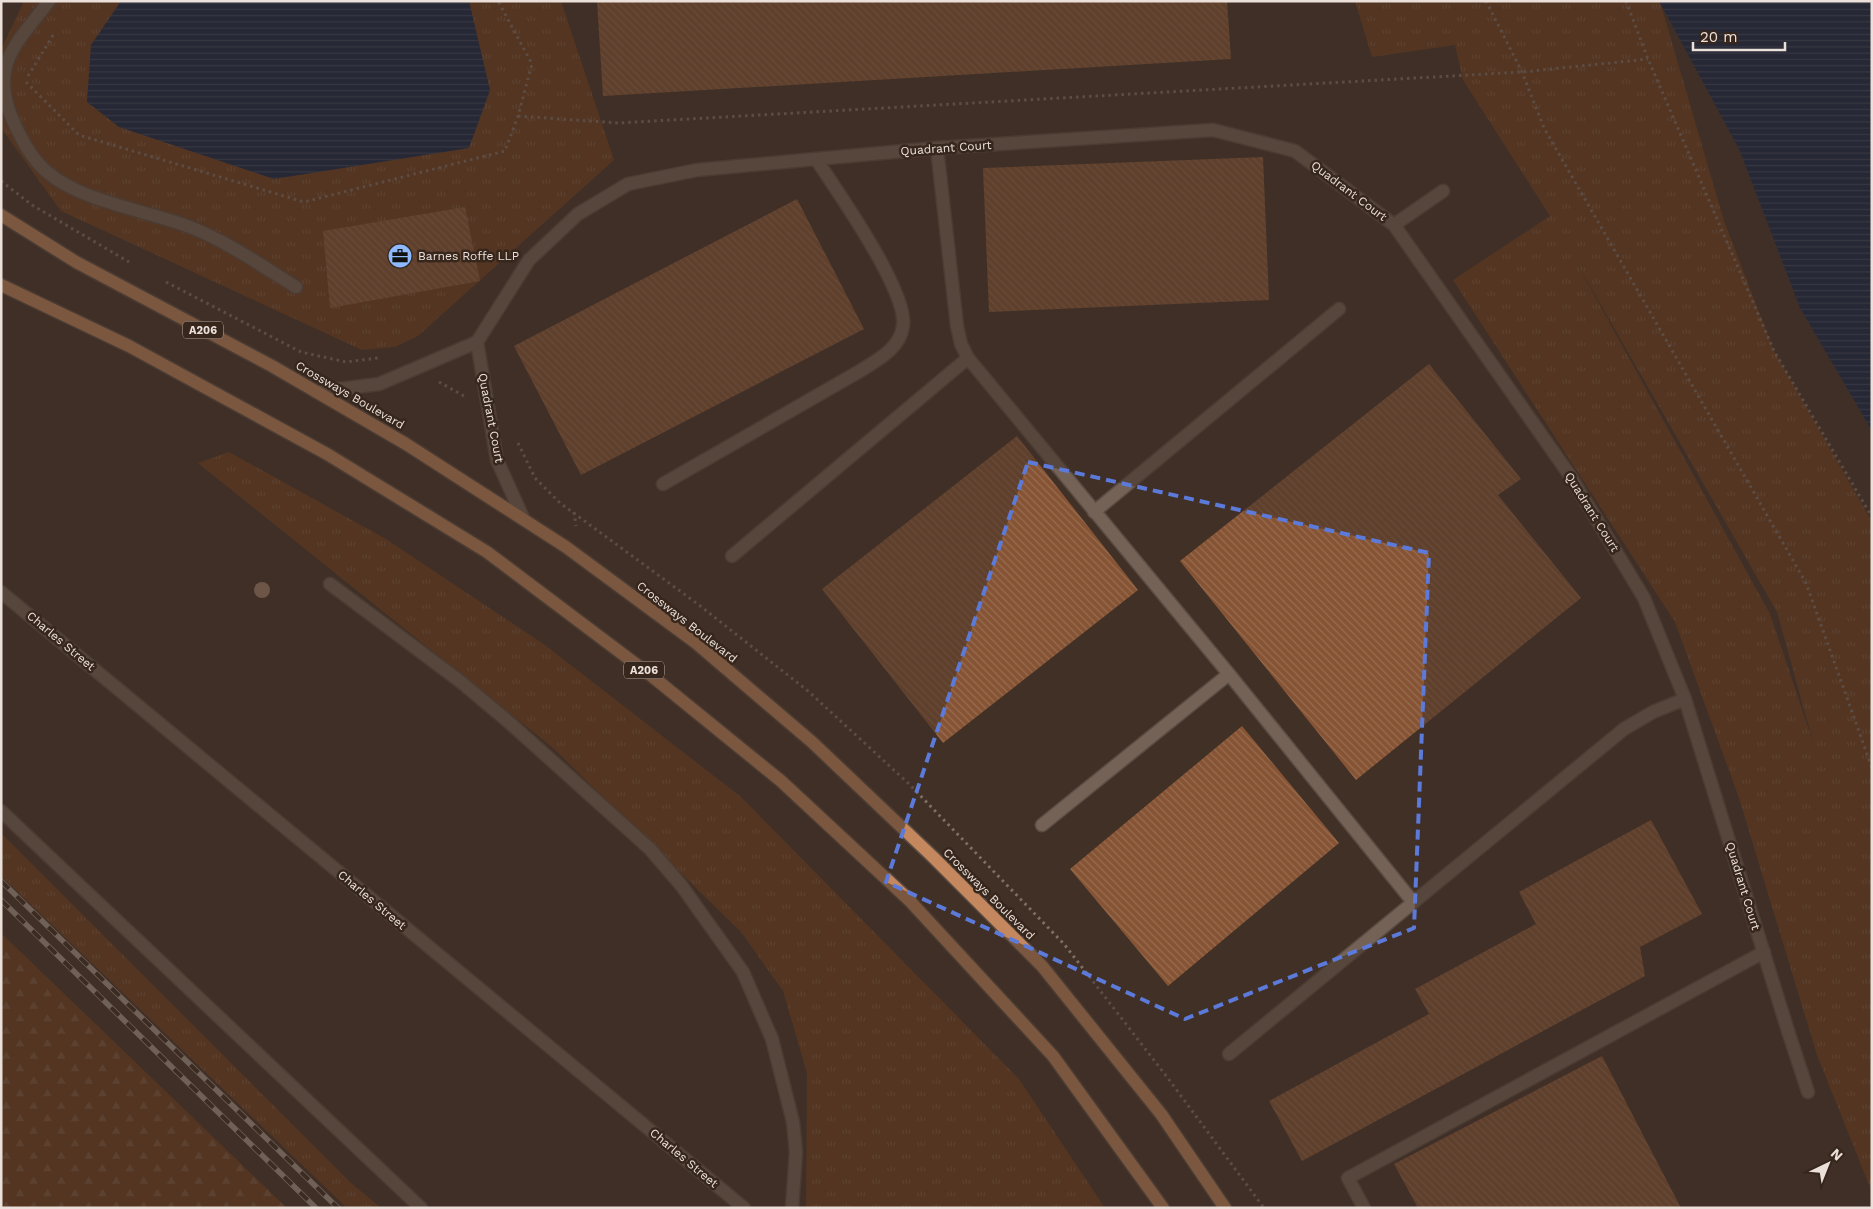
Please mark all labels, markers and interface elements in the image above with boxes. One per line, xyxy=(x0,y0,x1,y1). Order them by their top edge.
scale bar xyxy=(1693,20,1786,52)
text: 20 m xyxy=(1700,28,1738,46)
street label: Quadrant Court xyxy=(900,138,992,158)
street label: Quadrant Court xyxy=(1308,158,1390,224)
office icon: Barnes Roffe LLP xyxy=(387,243,413,269)
place label: Barnes Roffe LLP xyxy=(418,249,519,263)
road number: A206 xyxy=(183,322,223,338)
street label: Crossways Boulevard xyxy=(293,358,407,432)
street label: Quadrant Court xyxy=(475,372,507,464)
street label: Quadrant Court xyxy=(1562,470,1622,554)
street label: Crossways Boulevard xyxy=(634,579,740,665)
street label: Charles Street xyxy=(24,608,98,674)
road number: A206 xyxy=(624,662,664,678)
street label: Quadrant Court xyxy=(1723,840,1763,932)
street label: Crossways Boulevard xyxy=(940,845,1038,943)
street label: Charles Street xyxy=(335,867,409,933)
street label: Charles Street xyxy=(647,1125,721,1191)
north arrow xyxy=(1803,1139,1853,1189)
text: N xyxy=(1828,1145,1846,1164)

